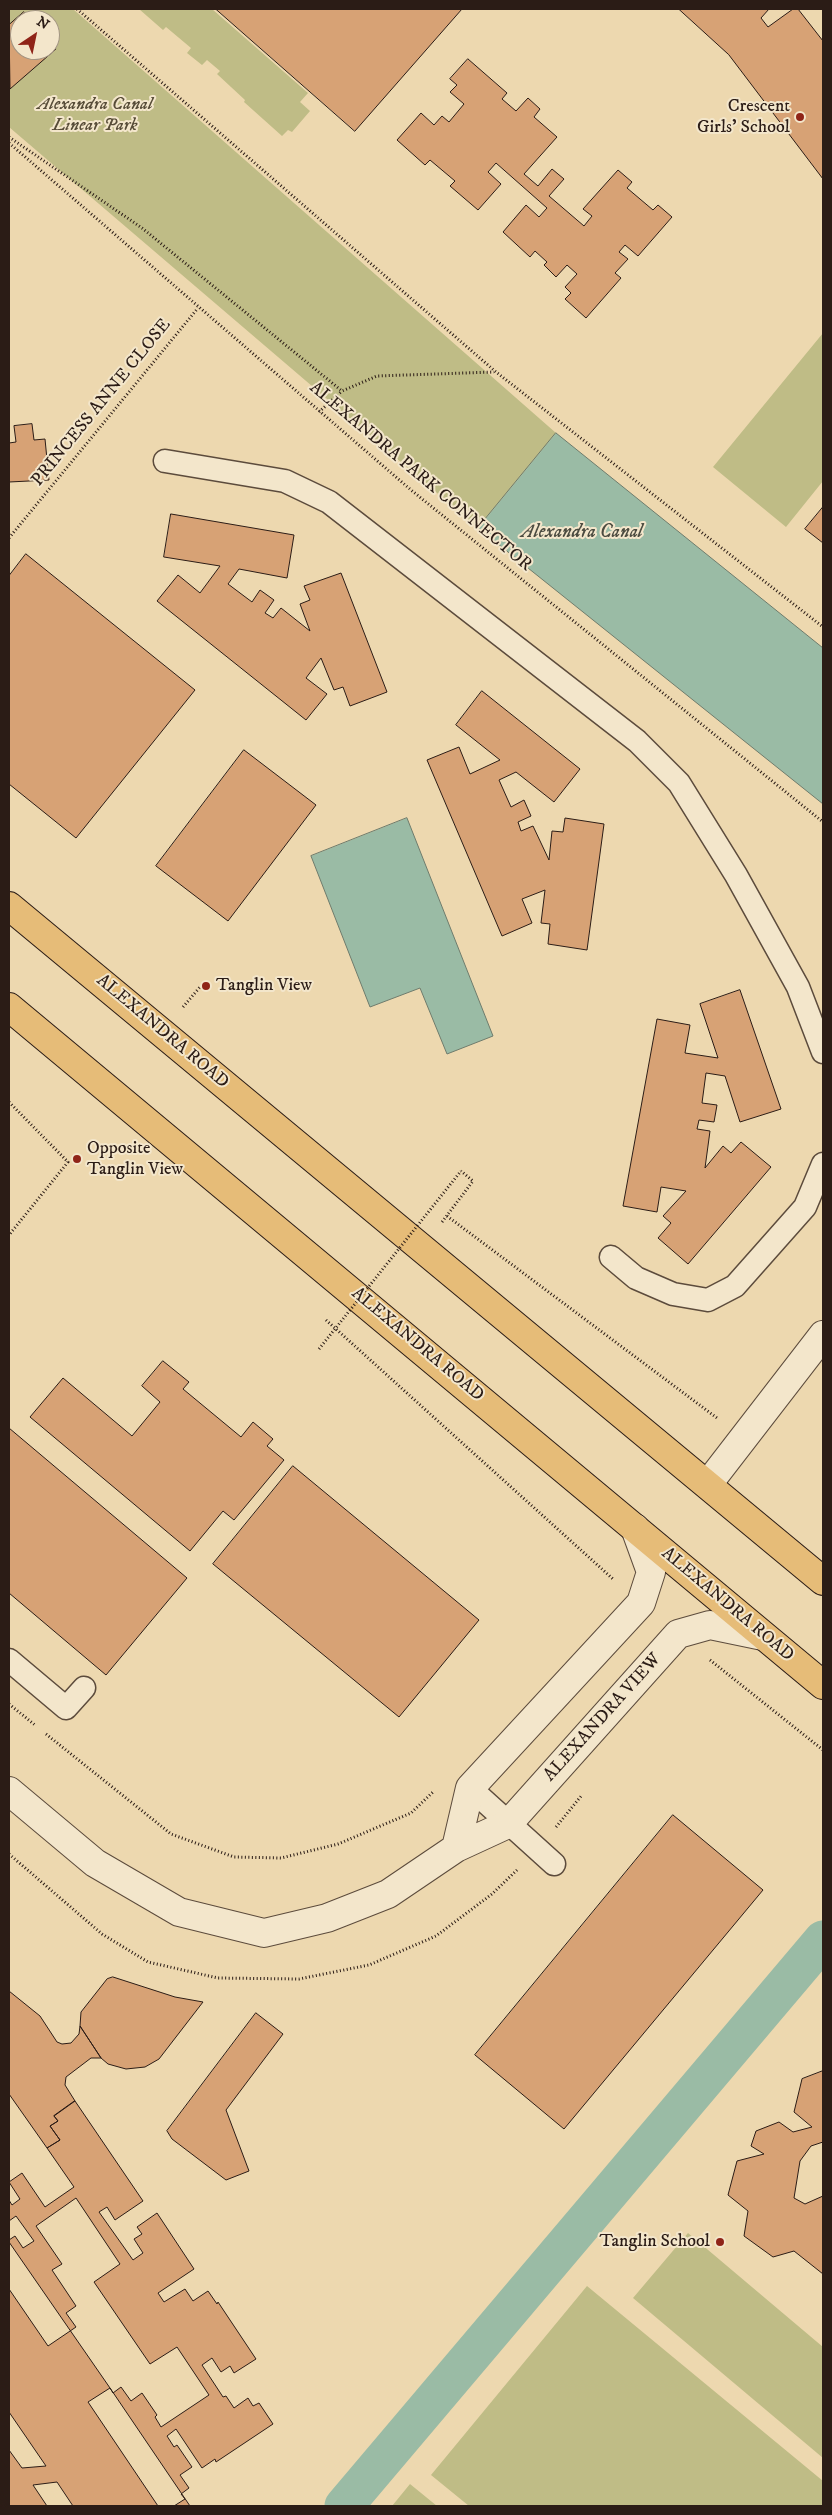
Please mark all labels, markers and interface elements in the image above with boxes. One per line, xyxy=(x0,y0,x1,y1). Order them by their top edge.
north arrow xyxy=(10,10,60,60)
text: N xyxy=(33,13,53,34)
park label: Alexandra Canal Linear Park xyxy=(37,94,153,136)
place label: Crescent Girls' School xyxy=(697,96,790,138)
marker: Crescent Girls' School xyxy=(794,111,806,123)
street label: PRINCESS ANNE CLOSE xyxy=(28,315,176,491)
street label: ALEXANDRA PARK CONNECTOR xyxy=(304,378,536,576)
water label: Alexandra Canal xyxy=(521,522,643,544)
street label: ALEXANDRA ROAD xyxy=(91,970,233,1094)
place label: Tanglin View xyxy=(216,975,312,997)
marker: Tanglin View xyxy=(200,980,212,992)
place label: Opposite Tanglin View xyxy=(87,1138,183,1180)
marker: Opposite Tanglin View xyxy=(71,1153,83,1165)
street label: ALEXANDRA ROAD xyxy=(346,1283,488,1407)
street label: ALEXANDRA ROAD xyxy=(656,1543,798,1667)
street label: ALEXANDRA VIEW xyxy=(540,1649,666,1787)
place label: Tanglin School xyxy=(599,2231,710,2253)
marker: Tanglin School xyxy=(714,2236,726,2248)

